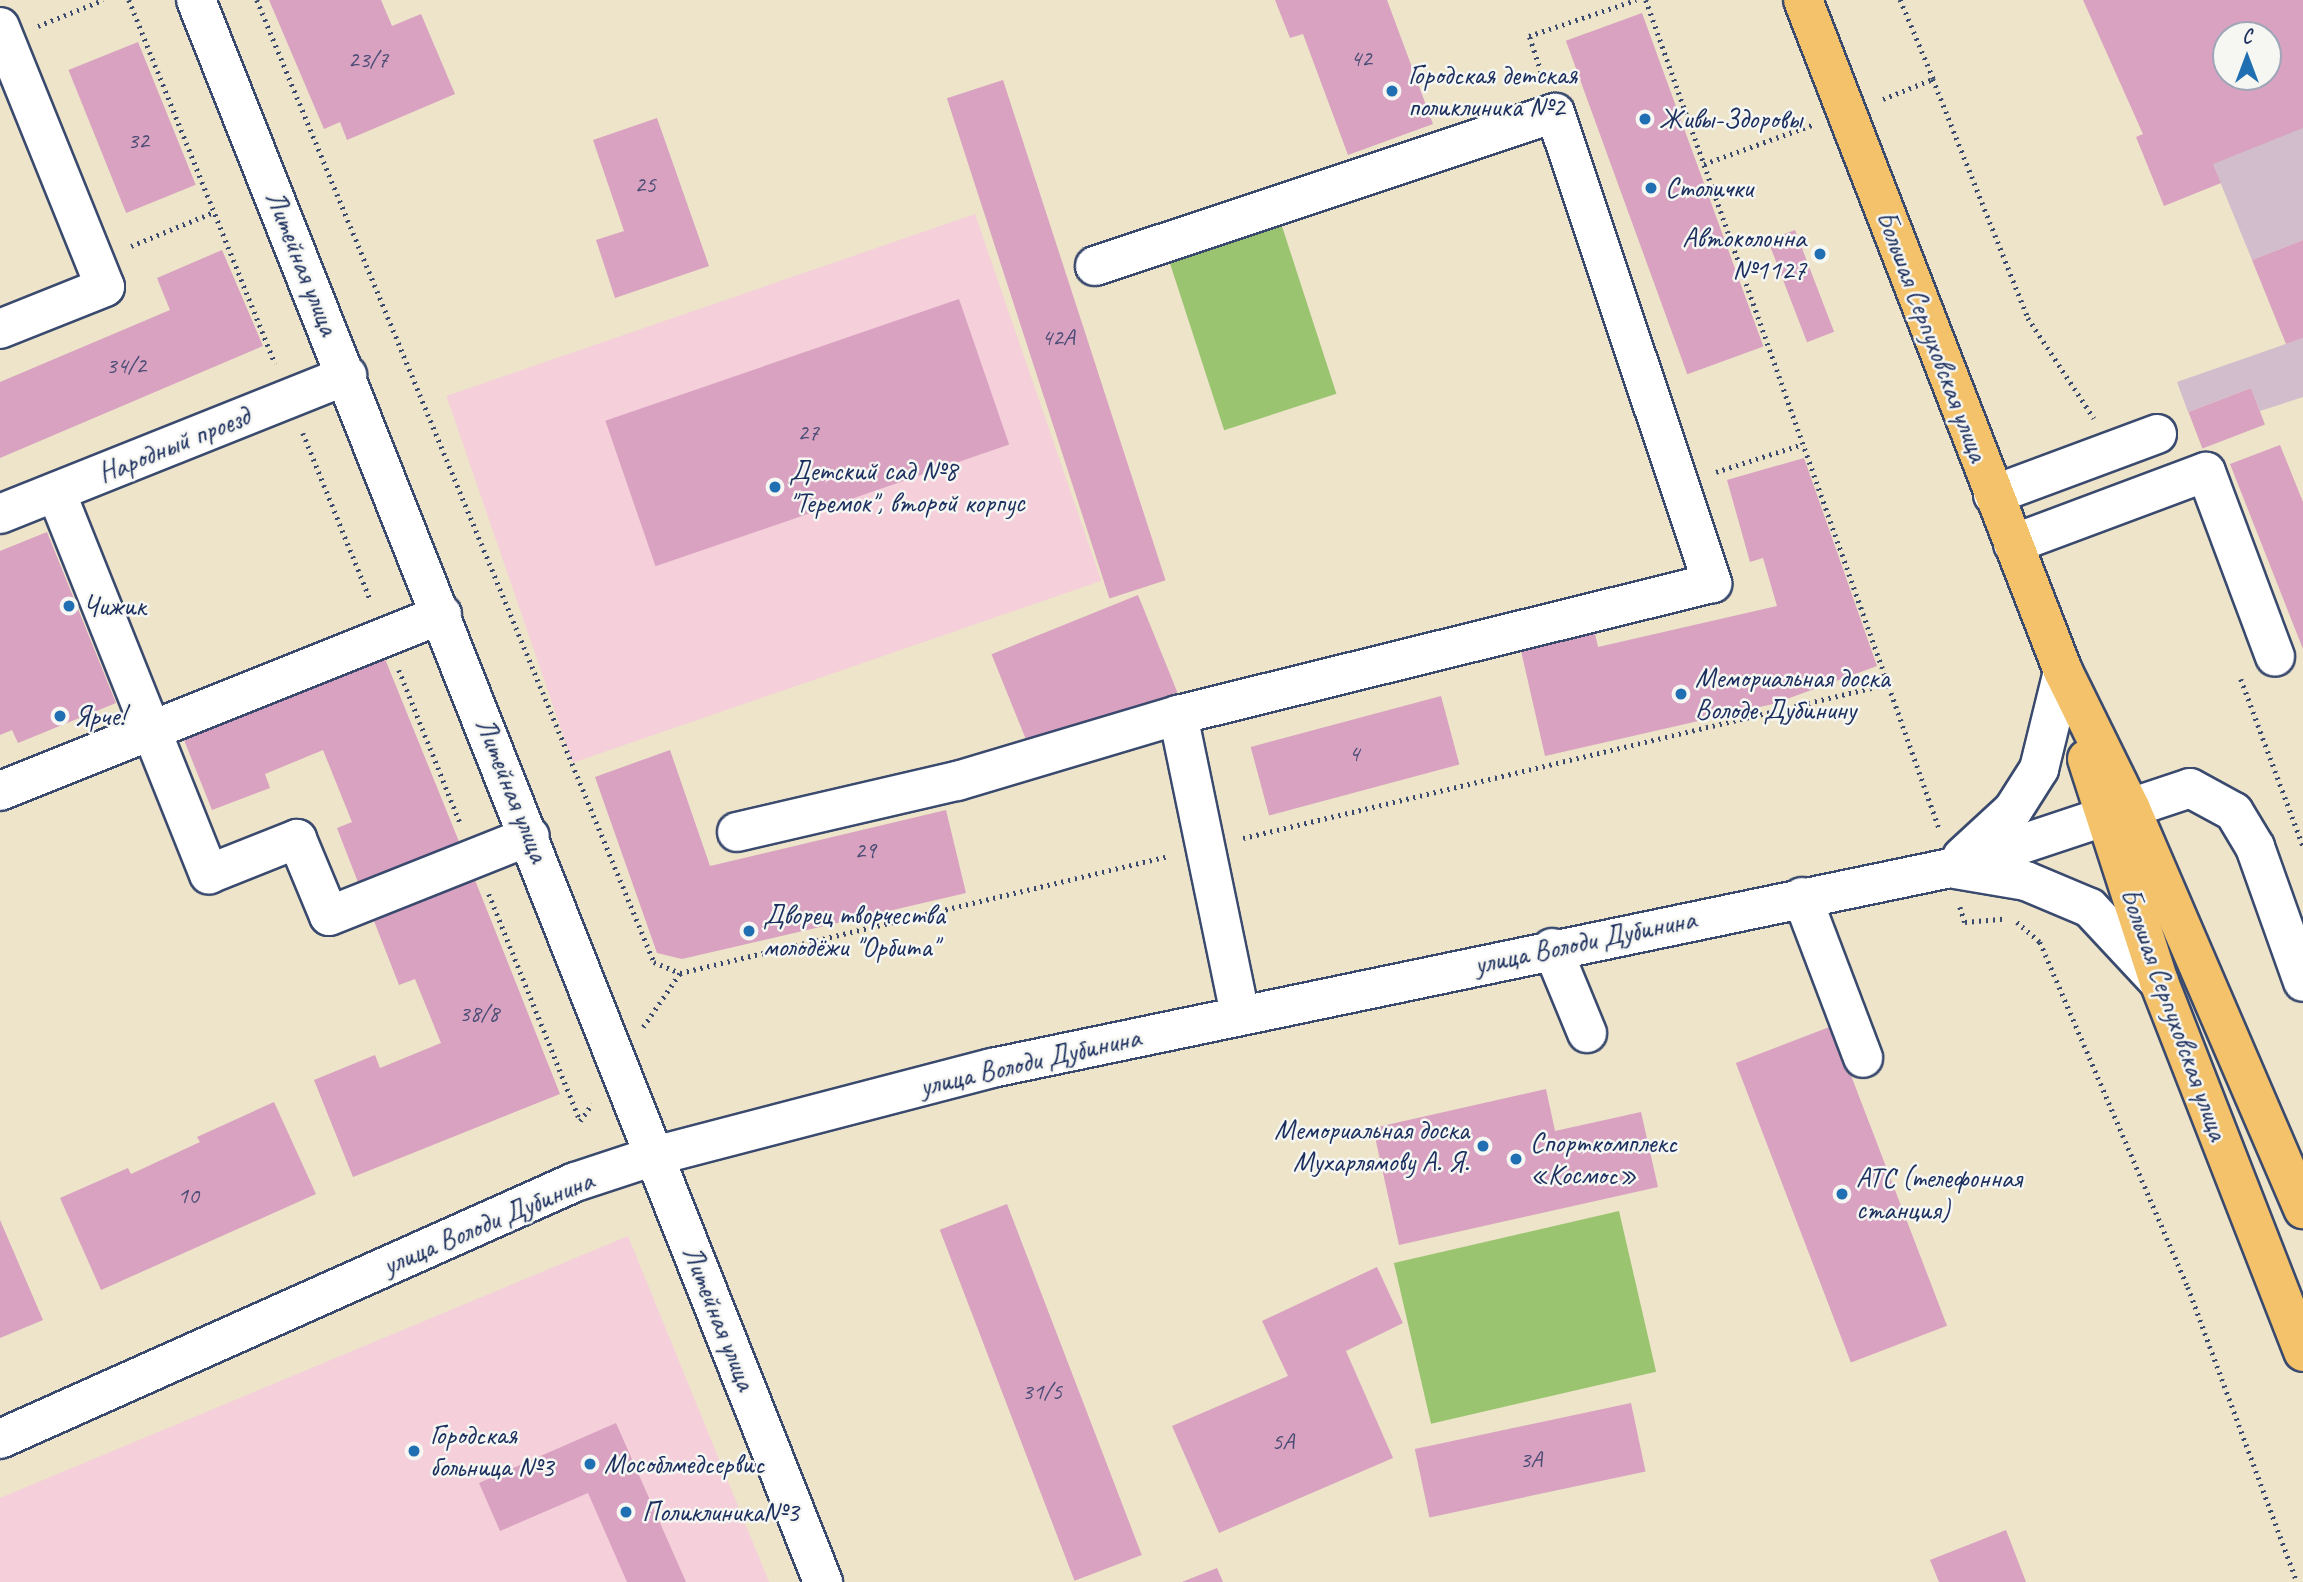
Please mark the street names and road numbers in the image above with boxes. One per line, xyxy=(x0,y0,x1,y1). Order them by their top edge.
street label: Литейная улица xyxy=(257,185,347,341)
street label: Большая Серпуховская улица xyxy=(1868,205,1996,467)
street label: Народный проезд xyxy=(93,399,255,491)
street label: Литейная улица xyxy=(467,712,557,868)
street label: Большая Серпуховская улица xyxy=(2112,882,2236,1146)
street label: улица Володи Дубинина xyxy=(1471,902,1699,982)
street label: улица Володи Дубинина xyxy=(916,1020,1144,1104)
street label: улица Володи Дубинина xyxy=(378,1163,598,1283)
street label: Литейная улица xyxy=(674,1240,764,1396)

